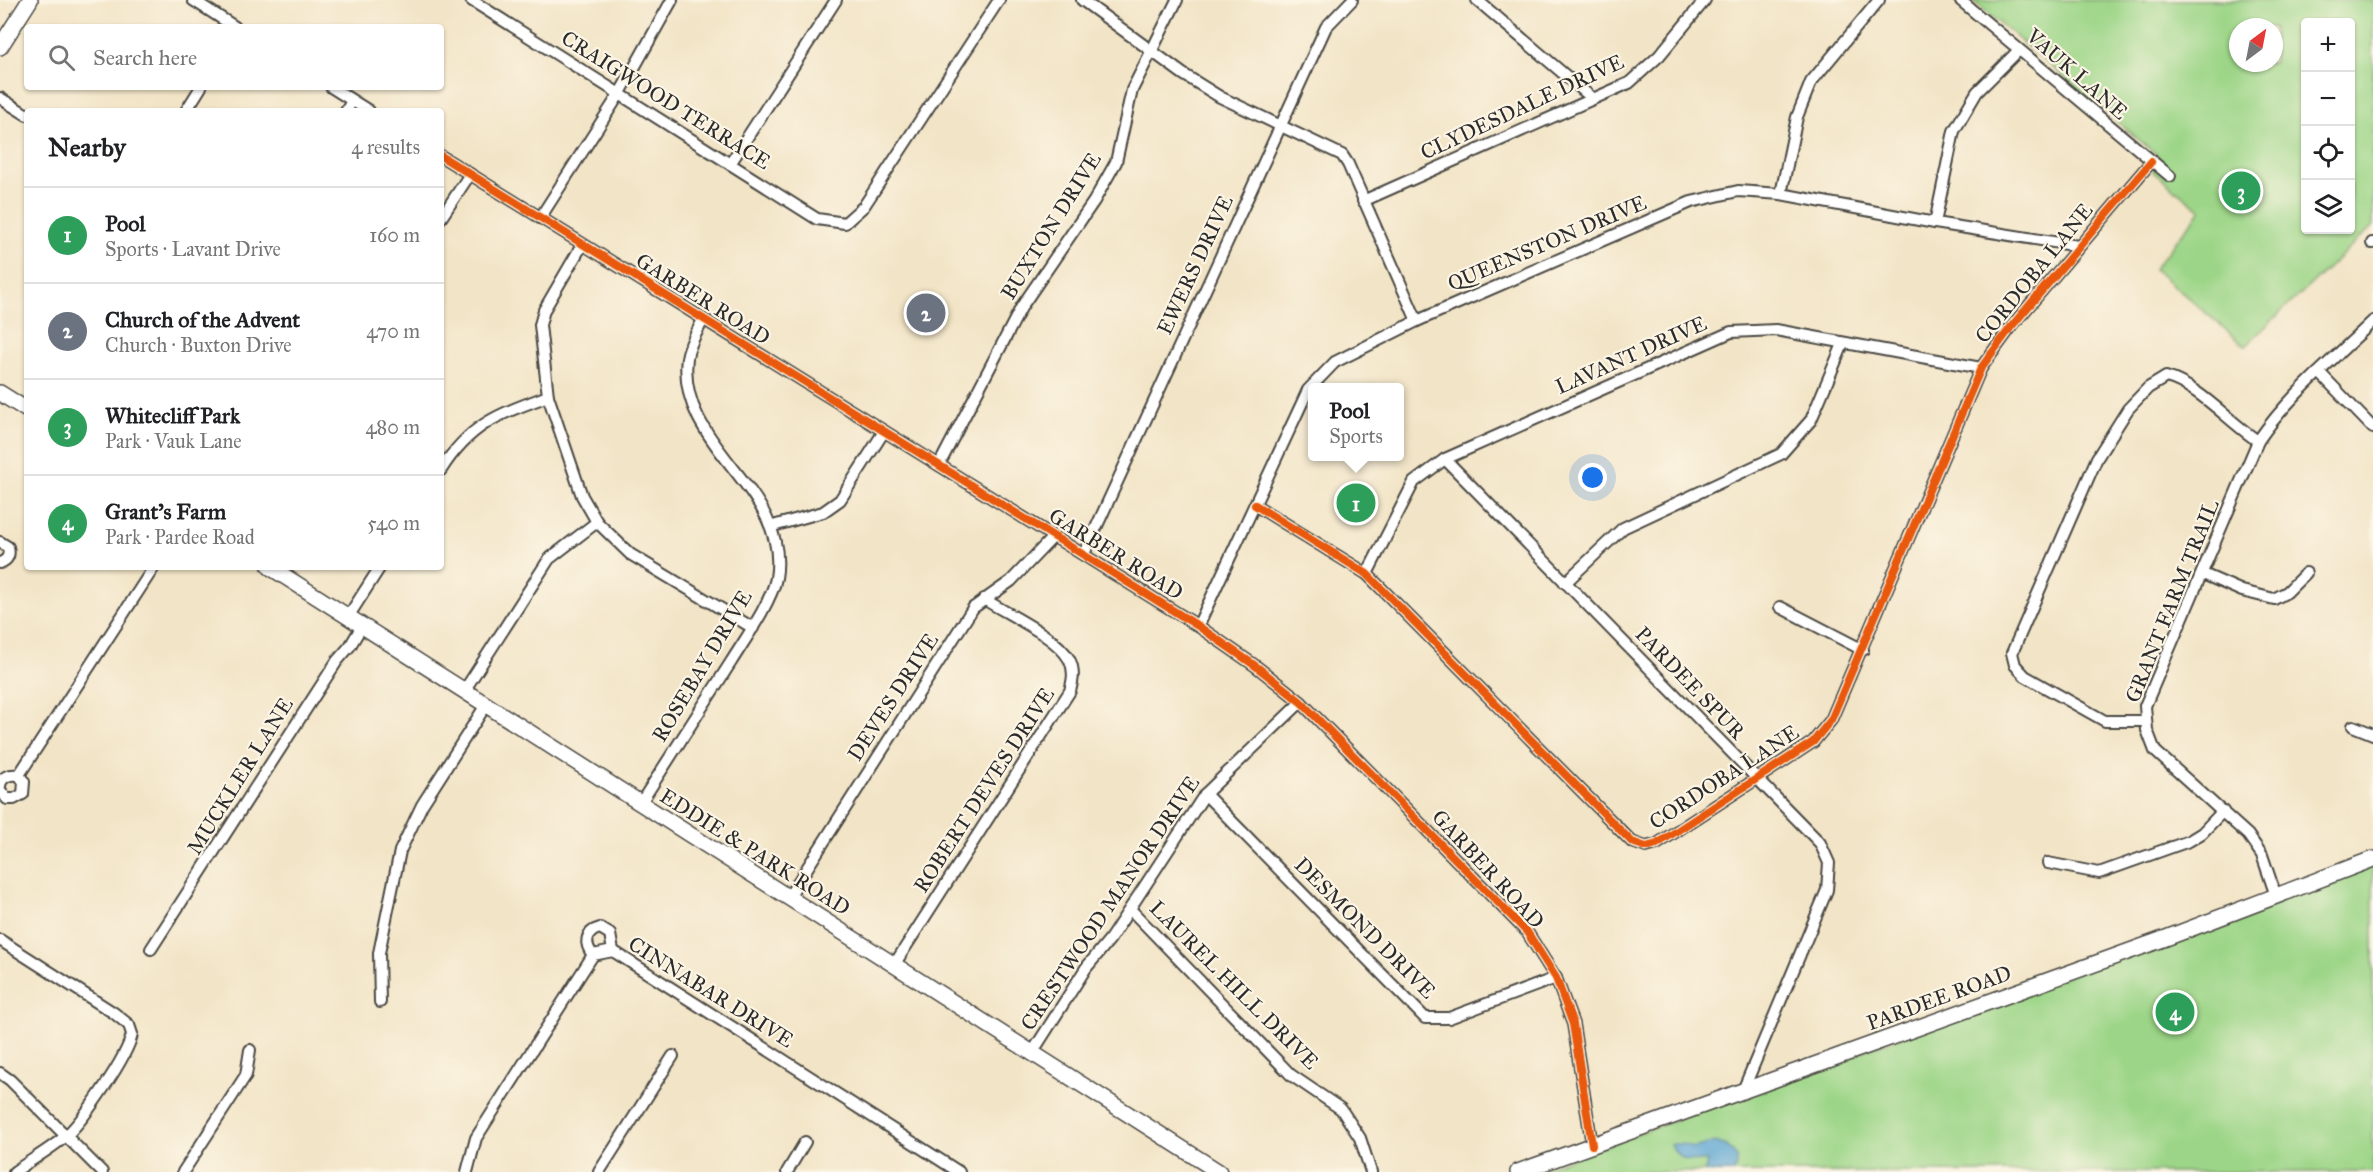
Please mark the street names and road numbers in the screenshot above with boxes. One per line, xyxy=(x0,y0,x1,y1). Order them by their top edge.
street label: VAUK LANE xyxy=(2020,22,2133,125)
street label: CRAIGWOOD TERRACE xyxy=(557,25,775,175)
street label: CLYDESDALE DRIVE xyxy=(1416,48,1628,166)
street label: BUXTON DRIVE xyxy=(995,148,1107,304)
street label: QUEENSTON DRIVE xyxy=(1444,189,1650,297)
street label: EWERS DRIVE xyxy=(1151,191,1239,339)
street label: CORDOBA LANE xyxy=(1969,198,2099,348)
street label: GARBER ROAD xyxy=(631,247,775,351)
street label: LAVANT DRIVE xyxy=(1551,310,1711,400)
street label: GRANT FARM TRAIL xyxy=(2119,495,2225,706)
street label: GARBER ROAD xyxy=(1044,502,1188,606)
street label: ROSEBAY DRIVE xyxy=(646,585,758,747)
street label: PARDEE SPUR xyxy=(1630,621,1751,746)
street label: DEVES DRIVE xyxy=(842,628,944,766)
street label: ROBERT DEVES DRIVE xyxy=(908,683,1060,897)
street label: MUCKLER LANE xyxy=(181,693,299,859)
street label: CORDOBA LANE xyxy=(1644,719,1804,835)
street label: CRESTWOOD MANOR DRIVE xyxy=(1015,771,1205,1035)
street label: EDDIE & PARK ROAD xyxy=(655,783,855,921)
street label: GARBER ROAD xyxy=(1426,804,1550,934)
street label: DESMOND DRIVE xyxy=(1289,852,1441,1004)
street label: LAUREL HILL DRIVE xyxy=(1144,895,1324,1075)
street label: CINNABAR DRIVE xyxy=(624,931,798,1053)
street label: PARDEE ROAD xyxy=(1863,960,2015,1036)

